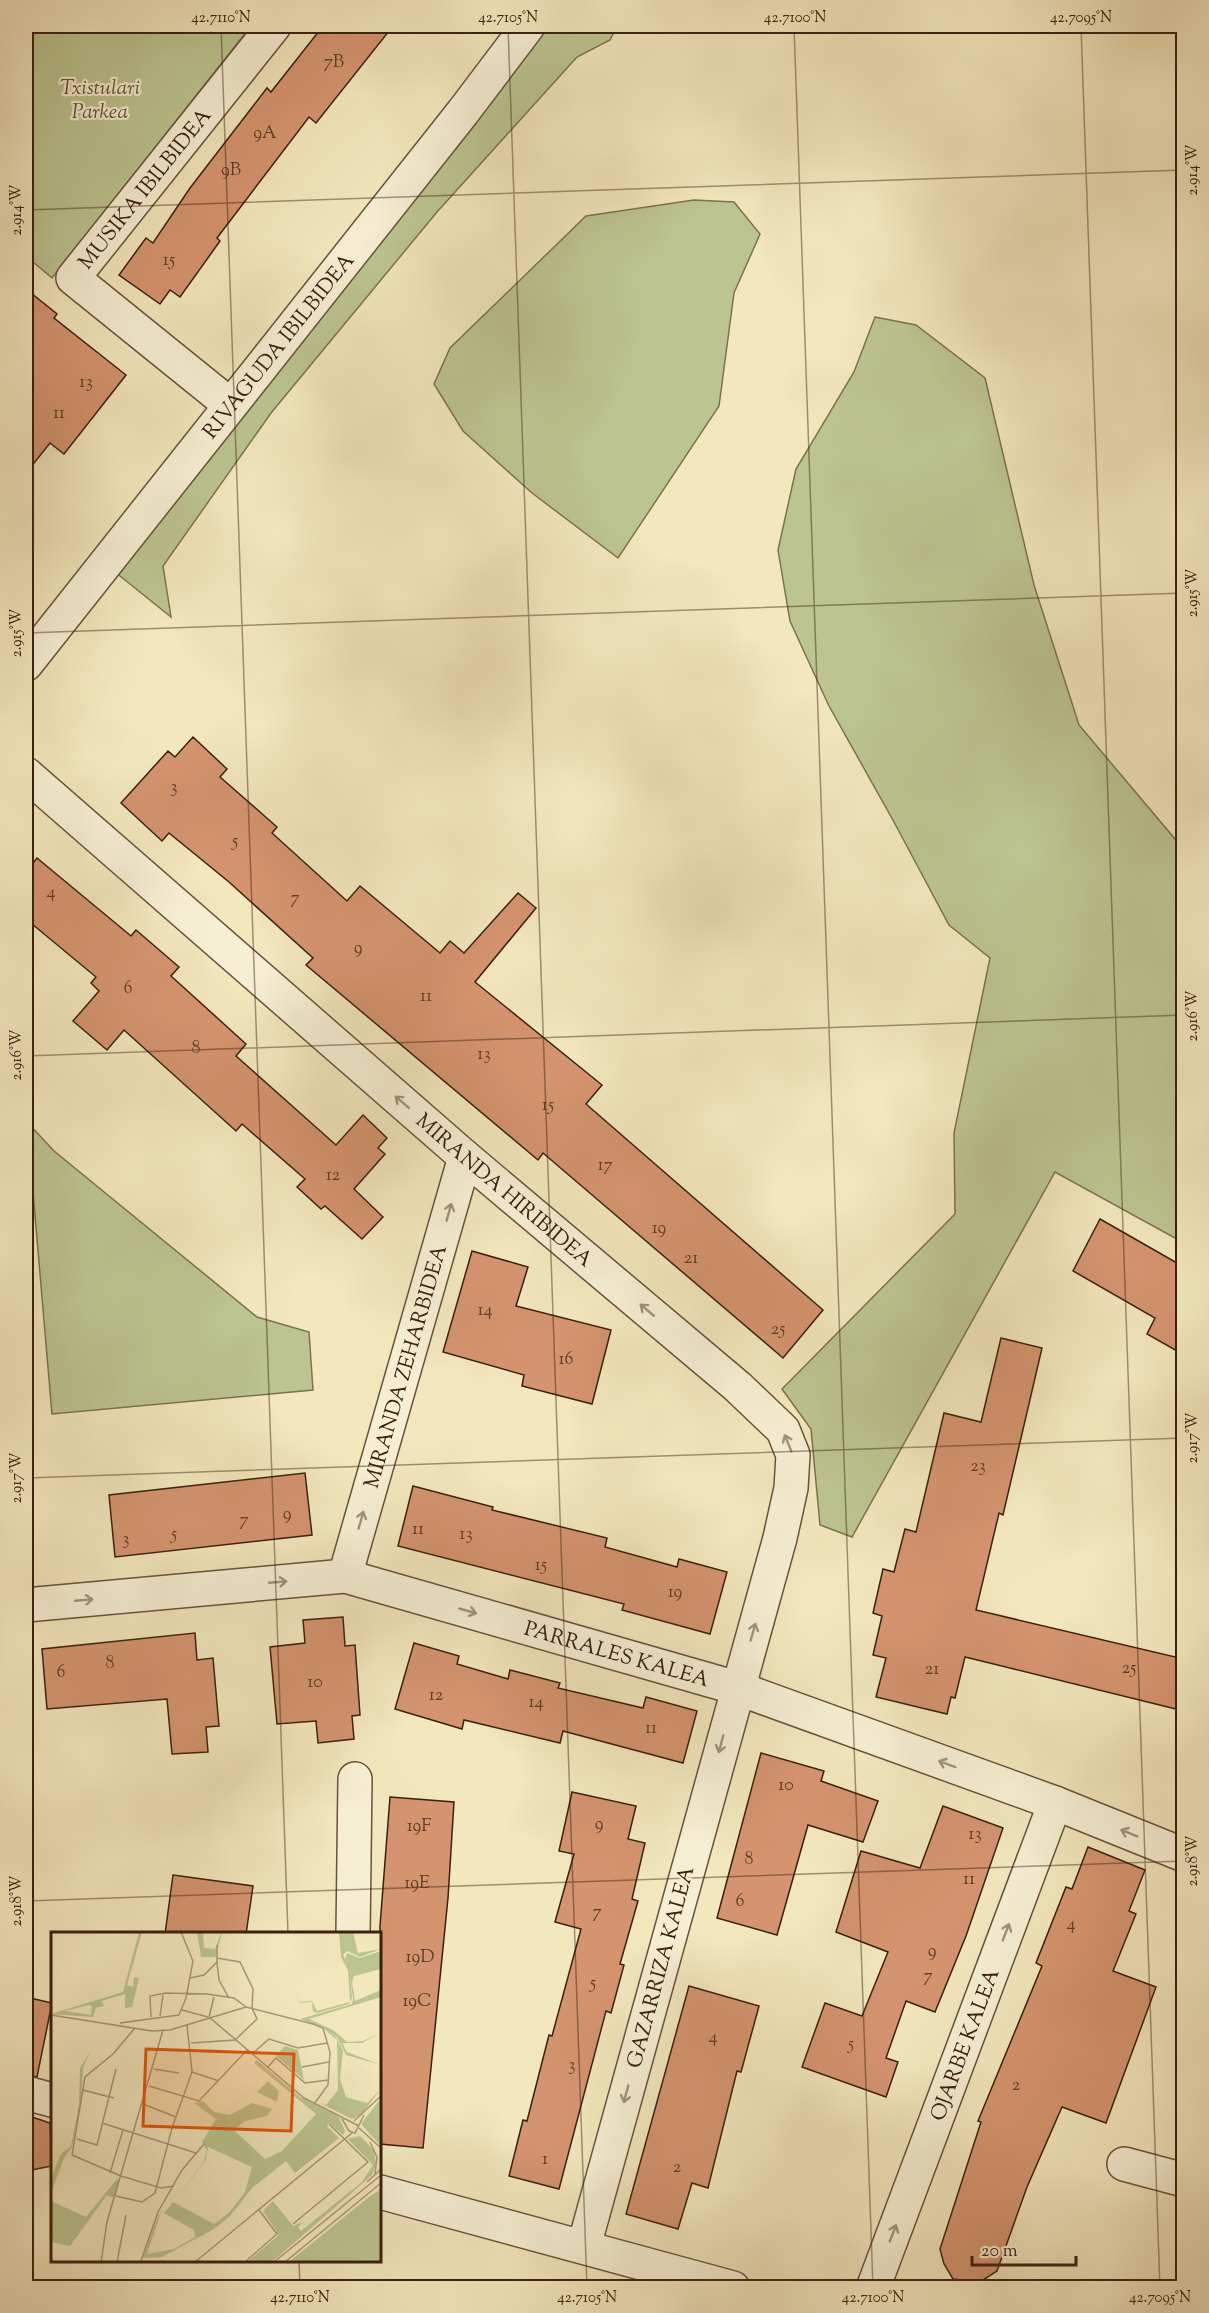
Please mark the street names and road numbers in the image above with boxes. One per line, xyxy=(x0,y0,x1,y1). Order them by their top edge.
street label: MUSIKA IBILBIDEA xyxy=(72,103,220,277)
street label: RIVAGUDA IBILBIDEA xyxy=(197,248,363,446)
street label: MIRANDA HIRIBIDEA xyxy=(408,1107,598,1275)
street label: MIRANDA ZEHARBIDEA xyxy=(358,1242,456,1492)
street label: PARRALES KALEA xyxy=(520,1615,712,1696)
street label: GAZARRIZA KALEA xyxy=(621,1863,703,2072)
street label: OJARBE KALEA xyxy=(924,1965,1008,2126)

